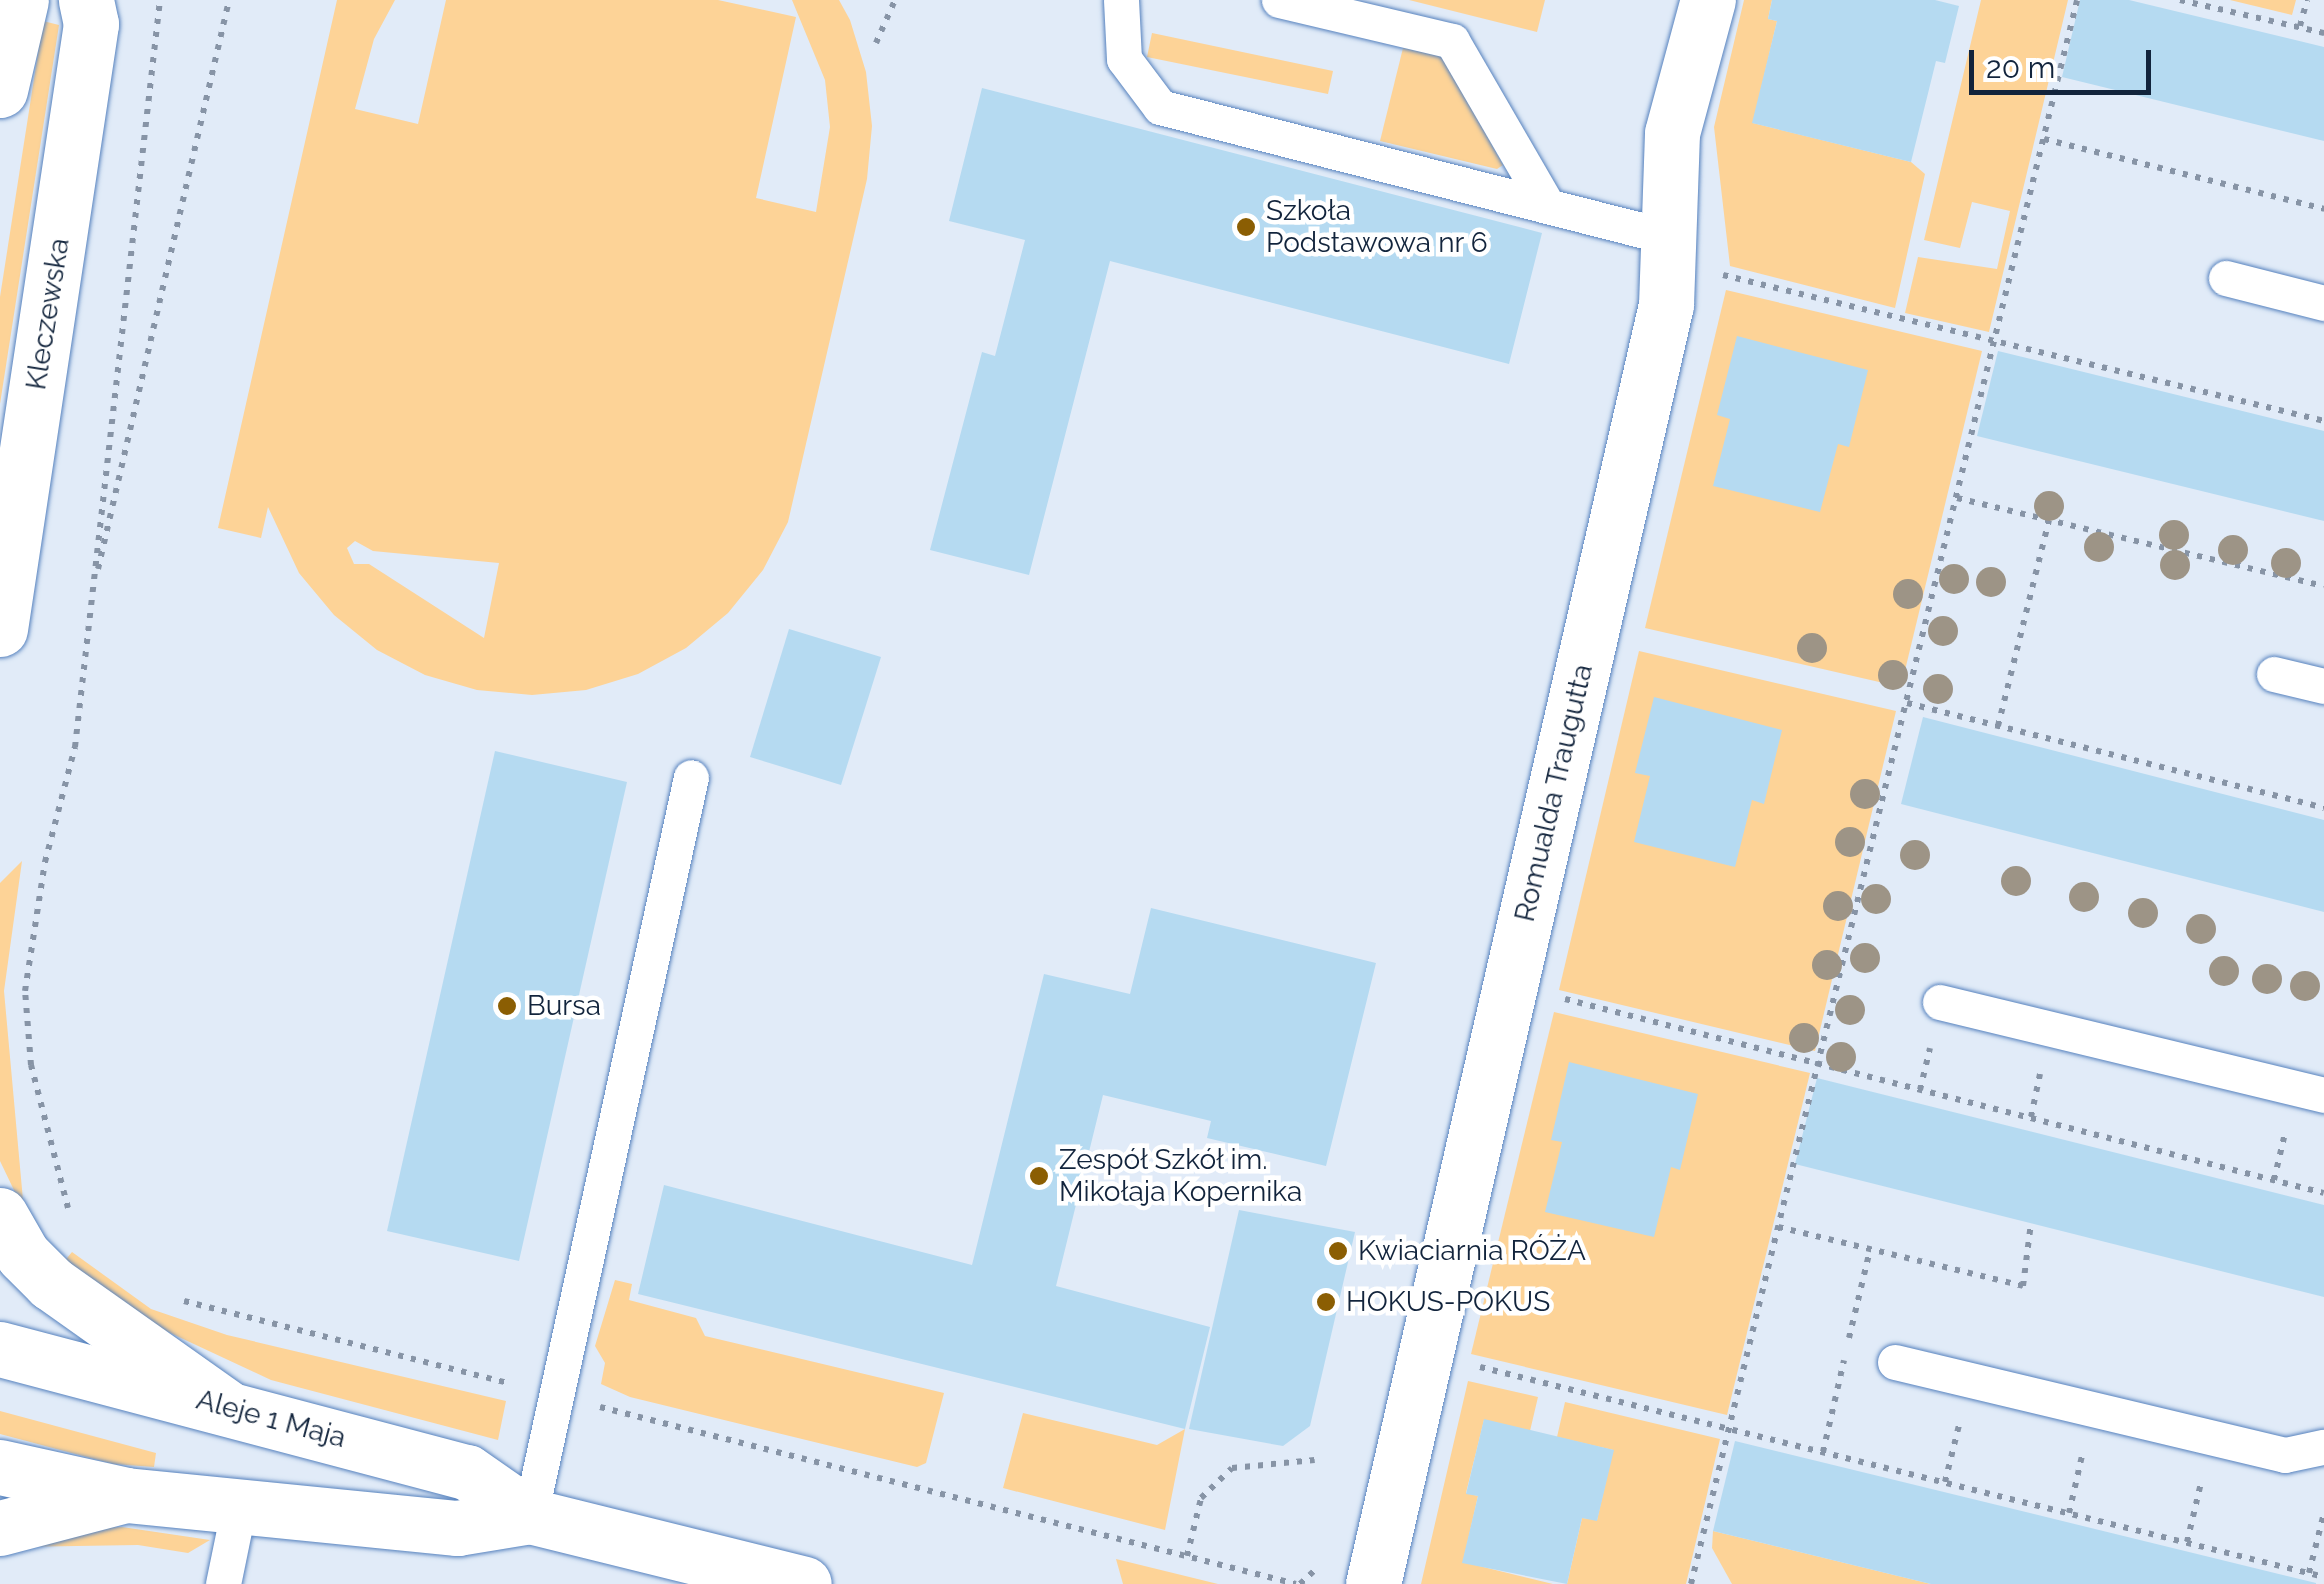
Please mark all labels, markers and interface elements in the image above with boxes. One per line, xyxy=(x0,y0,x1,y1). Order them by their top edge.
scale bar xyxy=(1974,30,2156,92)
text: 20 m xyxy=(1986,50,2055,85)
place label: Szkoła Podstawowa nr 6 xyxy=(1266,194,1488,260)
marker: Szkoła Podstawowa nr 6 xyxy=(1235,216,1257,238)
street label: Kleczewska xyxy=(19,236,77,392)
street label: Romualda Traugutta xyxy=(1508,661,1600,925)
place label: Bursa xyxy=(527,989,601,1023)
marker: Bursa xyxy=(496,995,518,1017)
place label: Zespół Szkół im. Mikołaja Kopernika xyxy=(1059,1143,1302,1209)
marker: Zespół Szkół im. Mikołaja Kopernika xyxy=(1028,1165,1050,1187)
place label: Kwiaciarnia RÓŻA xyxy=(1358,1234,1586,1268)
marker: Kwiaciarnia RÓŻA xyxy=(1327,1240,1349,1262)
place label: HOKUS-POKUS xyxy=(1346,1285,1550,1319)
marker: HOKUS-POKUS xyxy=(1315,1291,1337,1313)
street label: Aleje 1 Maja xyxy=(193,1383,349,1455)

